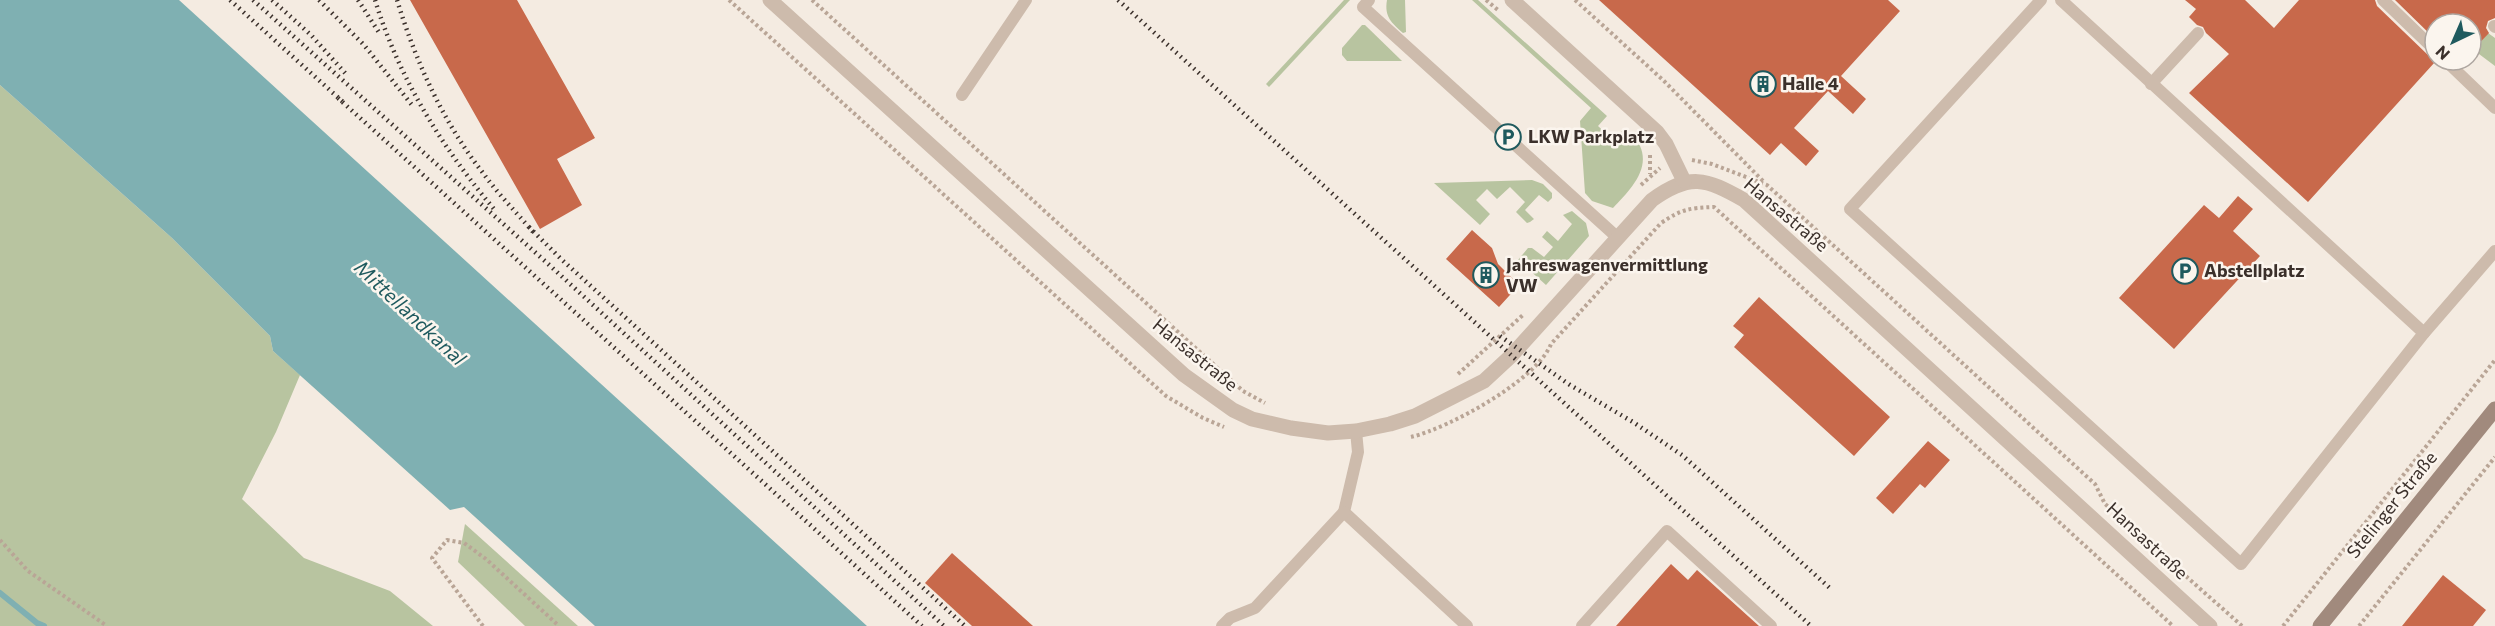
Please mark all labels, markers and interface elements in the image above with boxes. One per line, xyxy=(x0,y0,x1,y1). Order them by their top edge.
north arrow xyxy=(2423,12,2483,72)
text: N xyxy=(2431,42,2453,64)
building icon: Halle 4 xyxy=(1748,69,1778,99)
place label: Halle 4 xyxy=(1782,72,1839,94)
parking icon: LKW Parkplatz xyxy=(1493,122,1523,152)
place label: LKW Parkplatz xyxy=(1528,125,1654,147)
street label: Hansastraße xyxy=(1740,173,1833,256)
place label: Jahreswagenvermittlung VW xyxy=(1506,253,1708,296)
water label: Mittellandkanal xyxy=(350,255,472,370)
parking icon: Abstellplatz xyxy=(2170,256,2200,286)
place label: Abstellplatz xyxy=(2204,259,2304,281)
building icon: Jahreswagenvermittlung VW xyxy=(1471,260,1501,290)
street label: Hansastraße xyxy=(1149,313,1243,395)
street label: Stelinger Straße xyxy=(2341,447,2441,562)
street label: Hansastraße xyxy=(2102,497,2193,584)

